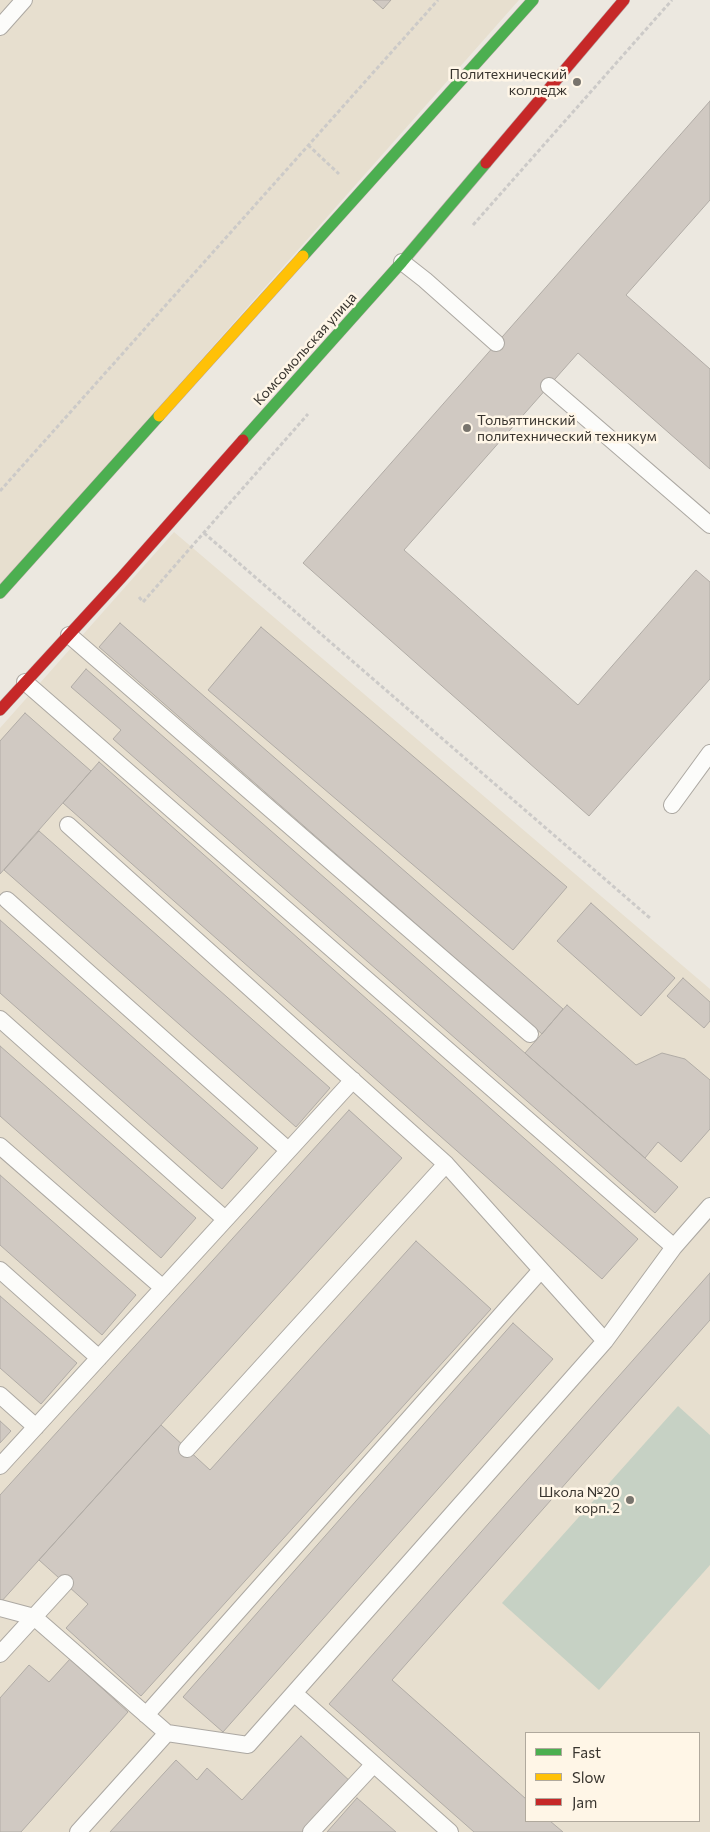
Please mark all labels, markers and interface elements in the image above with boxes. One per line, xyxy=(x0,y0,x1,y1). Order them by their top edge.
place label: Политехнический колледж xyxy=(450,66,567,98)
marker: Политехнический колледж xyxy=(571,76,583,88)
street label: Комсомольская улица xyxy=(250,289,360,409)
place label: Тольяттинский политехнический техникум xyxy=(477,412,657,444)
marker: Тольяттинский политехнический техникум xyxy=(461,422,473,434)
place label: Школа №20 корп. 2 xyxy=(539,1484,620,1516)
marker: Школа №20 корп. 2 xyxy=(624,1494,636,1506)
legend xyxy=(525,1732,700,1822)
text: Fast xyxy=(572,1743,601,1761)
text: Slow xyxy=(572,1768,605,1786)
text: Jam xyxy=(572,1793,597,1811)

